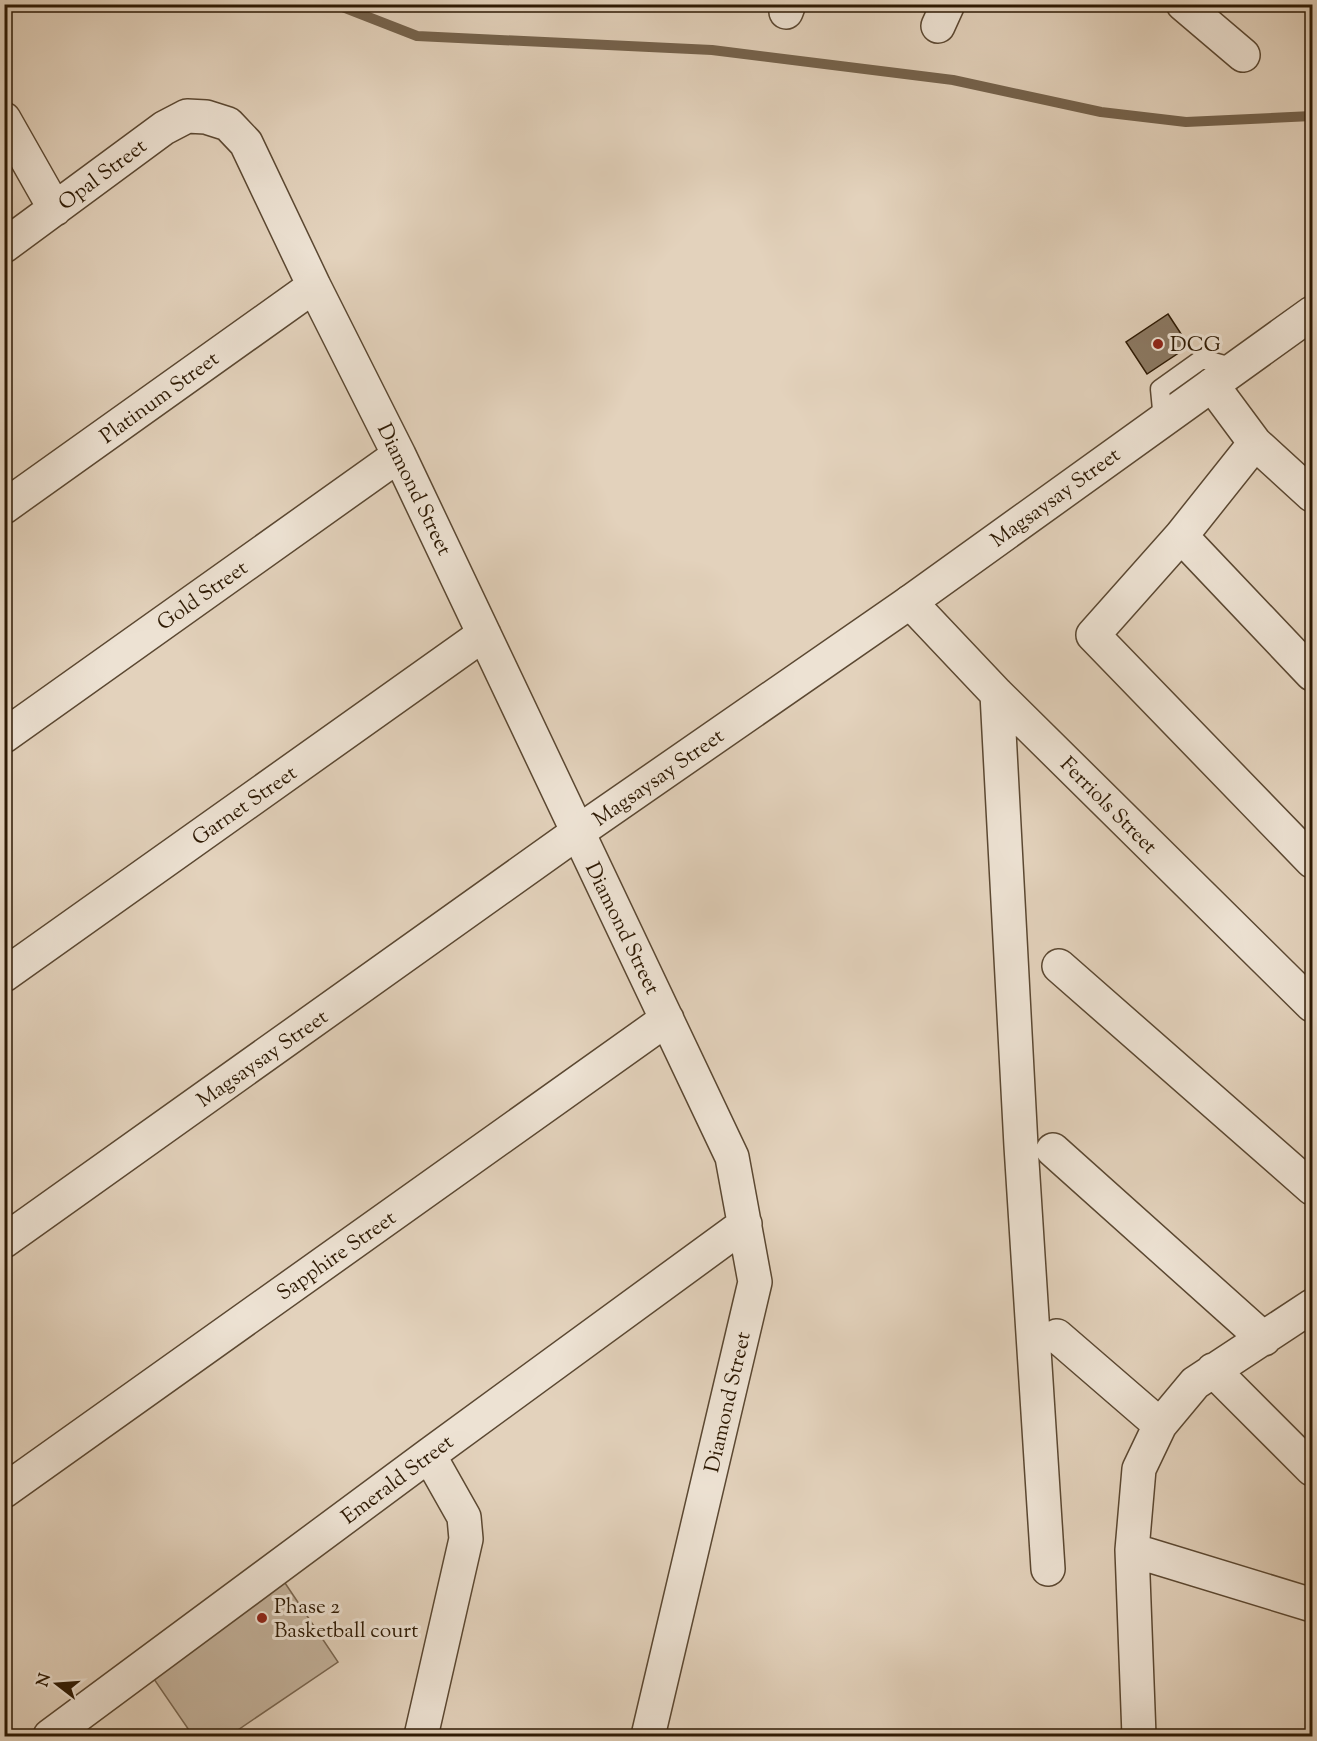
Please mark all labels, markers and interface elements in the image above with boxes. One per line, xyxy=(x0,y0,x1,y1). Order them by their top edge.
street label: Opal Street xyxy=(53,132,154,219)
place label: DCG xyxy=(1170,331,1221,361)
marker: DCG xyxy=(1151,337,1165,351)
street label: Platinum Street xyxy=(94,345,226,452)
street label: Diamond Street xyxy=(368,419,458,561)
street label: Magsaysay Street xyxy=(985,441,1127,556)
street label: Gold Street xyxy=(152,554,255,639)
street label: Magsaysay Street xyxy=(588,722,731,835)
street label: Ferriols Street xyxy=(1052,751,1163,862)
street label: Garnet Street xyxy=(186,759,304,854)
street label: Diamond Street xyxy=(576,858,666,1000)
street label: Magsaysay Street xyxy=(192,1003,335,1116)
street label: Sapphire Street xyxy=(271,1204,403,1309)
street label: Diamond Street xyxy=(698,1329,760,1476)
street label: Emerald Street xyxy=(336,1428,461,1533)
place label: Phase 2 Basketball court xyxy=(274,1593,418,1647)
marker: Phase 2 Basketball court xyxy=(255,1611,269,1625)
north arrow xyxy=(27,1654,87,1714)
text: N xyxy=(32,1671,58,1690)

